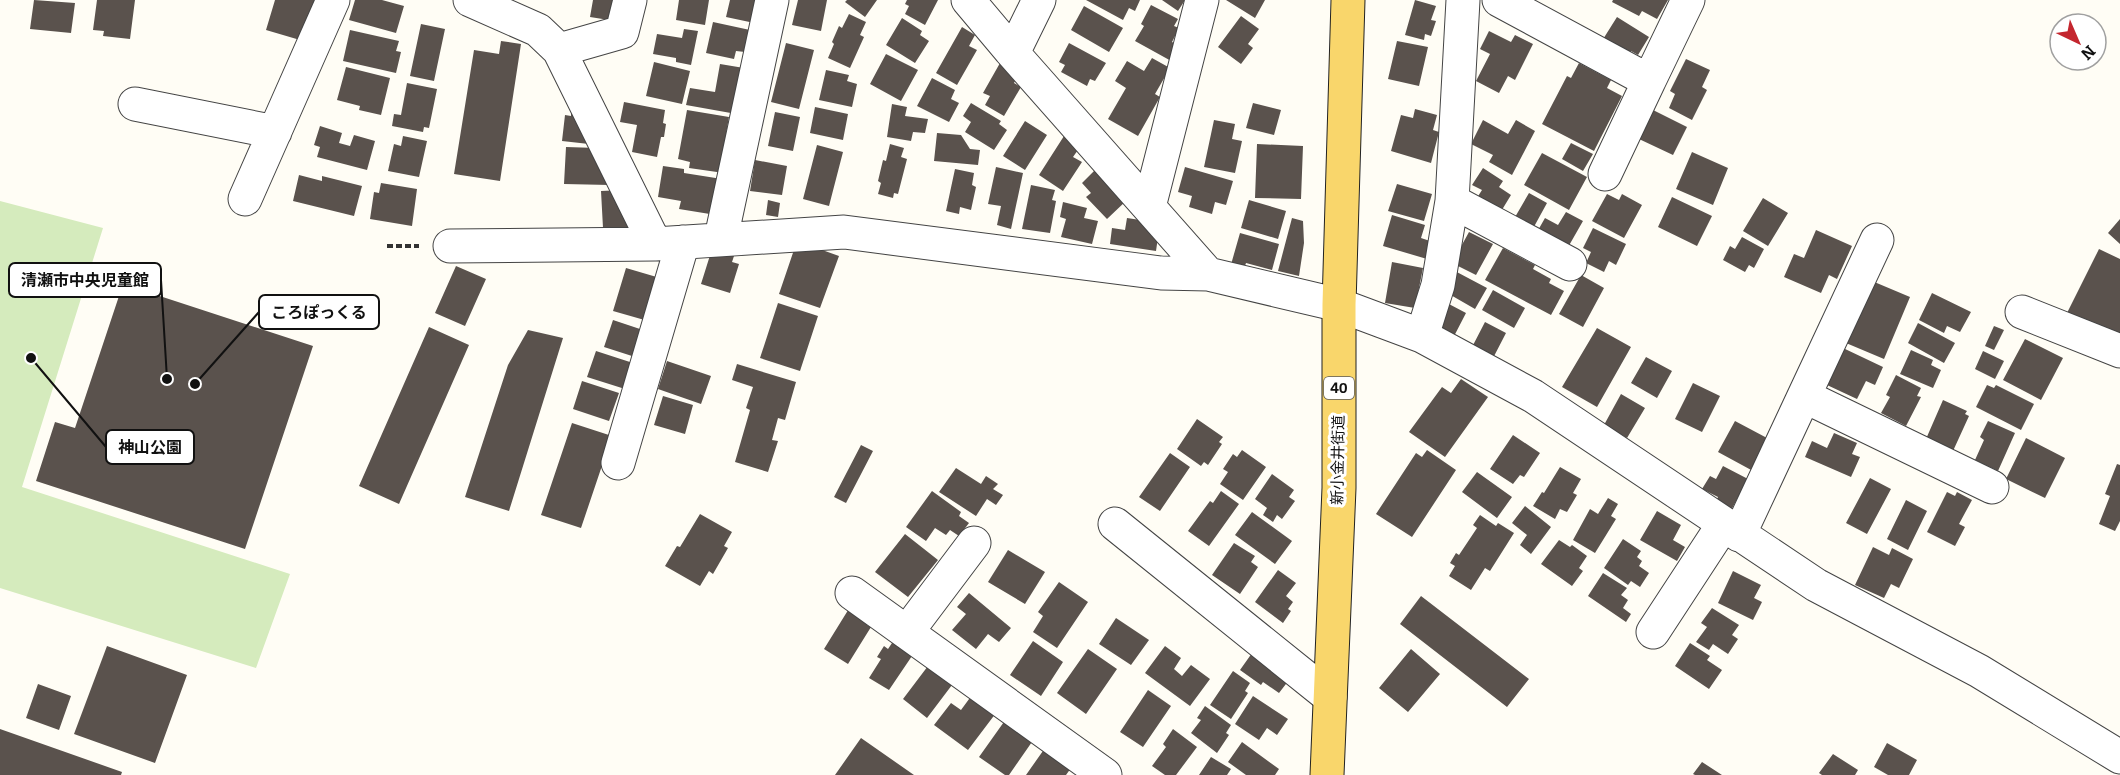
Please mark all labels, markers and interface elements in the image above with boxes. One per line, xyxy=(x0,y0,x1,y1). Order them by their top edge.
north arrow xyxy=(2048,12,2108,72)
text: N xyxy=(2077,41,2099,64)
callout: 清瀬市中央児童館 xyxy=(9,263,161,297)
text: 清瀬市中央児童館 xyxy=(21,271,149,290)
callout: ころぽっくる xyxy=(259,295,379,329)
text: ころぽっくる xyxy=(271,303,367,322)
road number: 40 xyxy=(1324,377,1354,399)
street label: 新小金井街道 xyxy=(1328,415,1348,505)
callout: 神山公園 xyxy=(106,430,194,464)
text: 神山公園 xyxy=(118,438,182,457)

